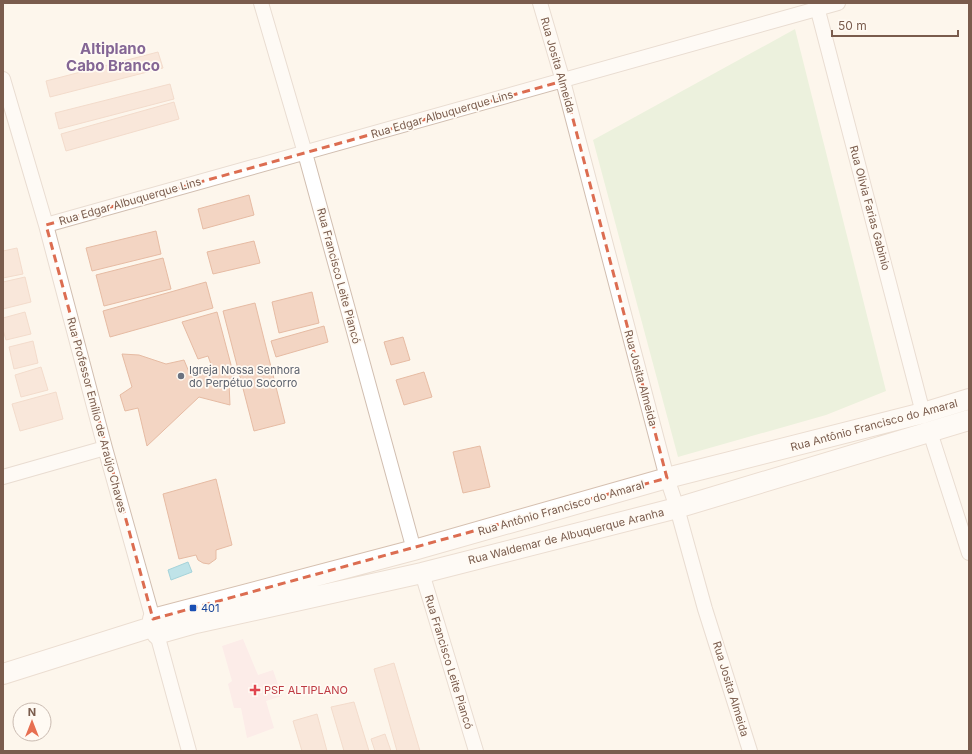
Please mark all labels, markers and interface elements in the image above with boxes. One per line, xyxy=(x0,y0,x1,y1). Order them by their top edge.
scale bar xyxy=(832,12,958,38)
street label: Rua Josita Almeida xyxy=(538,15,578,115)
text: 50 m xyxy=(838,18,867,33)
district label: Altiplano Cabo Branco xyxy=(66,39,160,75)
street label: Rua Edgar Albuquerque Lins xyxy=(369,87,515,141)
street label: Rua Olivia Farias Gabinio xyxy=(847,144,894,272)
street label: Rua Edgar Albuquerque Lins xyxy=(57,174,203,228)
street label: Rua Francisco Leite Piancó xyxy=(314,207,364,346)
street label: Rua Professor Emílio de Araújo Chaves xyxy=(64,316,130,514)
street label: Rua Josita Almeida xyxy=(621,328,661,428)
place label: Igreja Nossa Senhora do Perpétuo Socorro xyxy=(189,363,300,390)
marker: Igreja Nossa Senhora do Perpétuo Socorro xyxy=(176,371,186,381)
street label: Rua Antônio Francisco do Amaral xyxy=(789,396,959,454)
street label: Rua Antônio Francisco do Amaral xyxy=(476,478,646,538)
street label: Rua Waldemar de Albuquerque Aranha xyxy=(467,505,665,567)
street label: Rua Francisco Leite Piancó xyxy=(422,593,476,731)
place label: 401 xyxy=(201,601,220,615)
marker: 401 xyxy=(188,603,198,613)
street label: Rua Josita Almeida xyxy=(710,640,752,738)
place label: PSF ALTIPLANO xyxy=(264,683,348,697)
marker: PSF ALTIPLANO xyxy=(249,684,261,696)
north arrow xyxy=(12,702,52,742)
text: N xyxy=(28,705,36,719)

